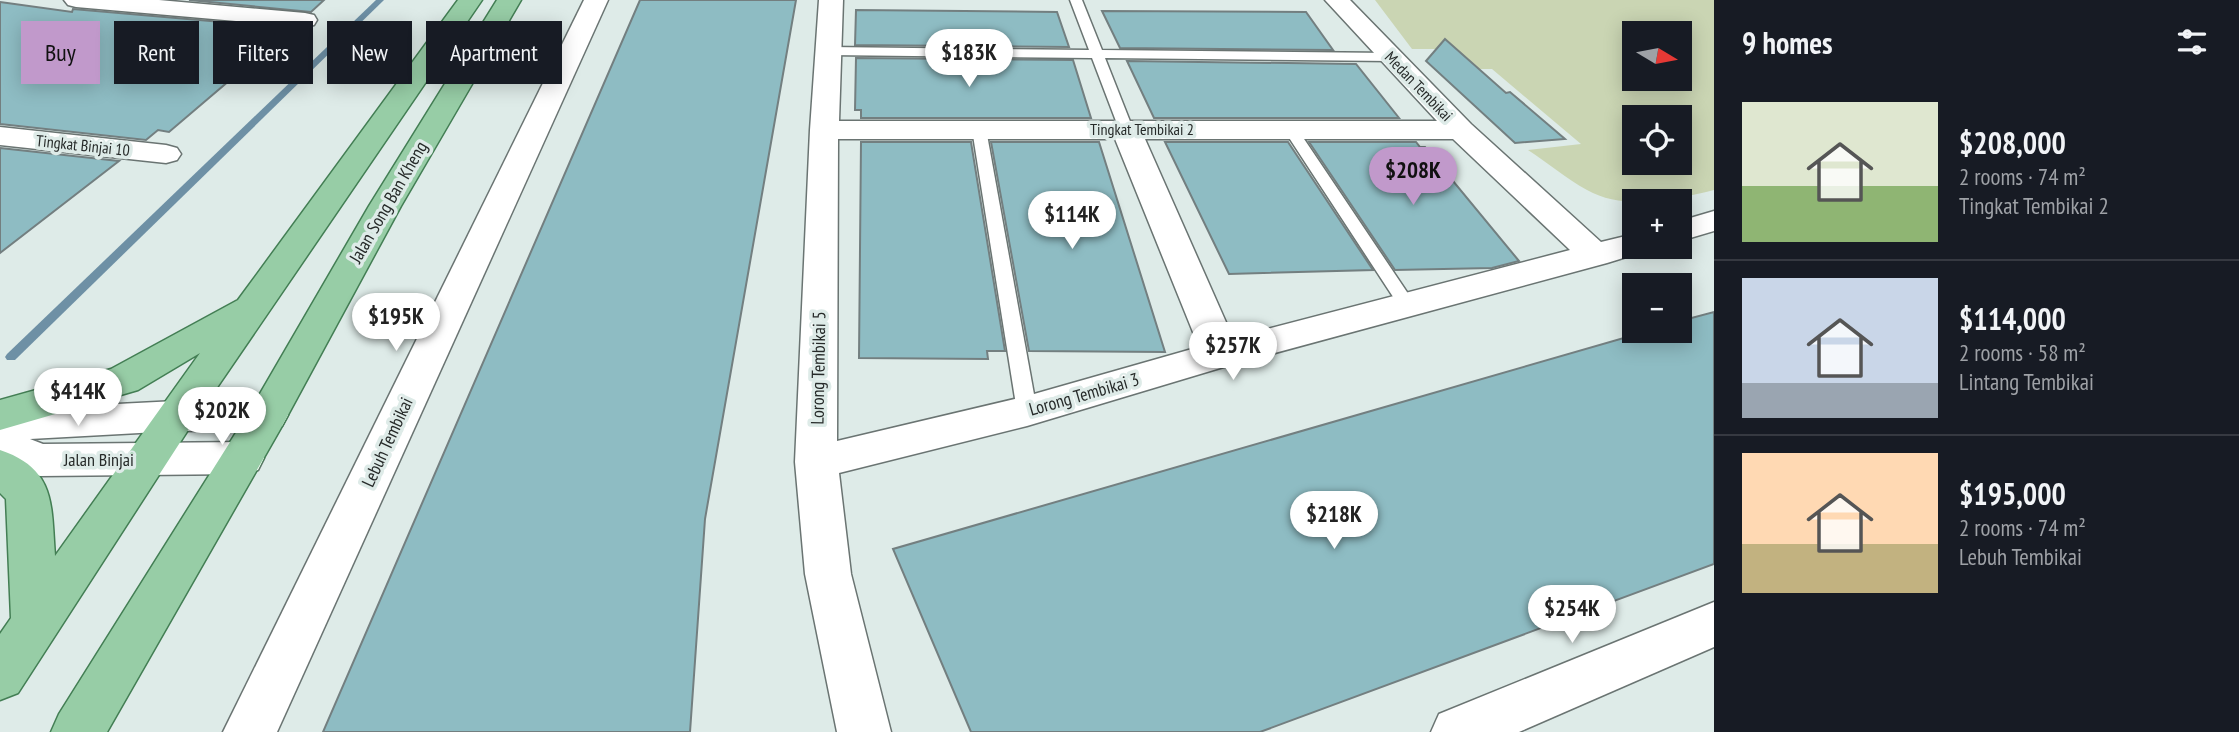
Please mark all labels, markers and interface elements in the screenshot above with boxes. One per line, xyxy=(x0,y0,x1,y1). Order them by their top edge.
chip: Buy xyxy=(21,21,100,84)
chip: Rent xyxy=(114,21,199,84)
chip: Filters xyxy=(213,21,313,84)
chip: New xyxy=(327,21,412,84)
chip: Apartment xyxy=(426,21,562,84)
north arrow xyxy=(1622,21,1692,91)
map controls xyxy=(1622,21,1692,343)
text: 9 homes xyxy=(1742,23,1833,62)
icon: filters xyxy=(2173,23,2211,61)
pin: $183K xyxy=(920,29,1018,89)
text: $183K xyxy=(941,37,997,66)
street label: Medan Tembikai xyxy=(1381,47,1457,125)
button: locate xyxy=(1622,105,1692,175)
street label: Tingkat Tembikai 2 xyxy=(1090,119,1194,139)
text: $208,000 xyxy=(1959,123,2066,162)
street label: Tingkat Binjai 10 xyxy=(35,130,131,160)
icon: home xyxy=(1798,130,1882,214)
street label: Jalan Song Ban Kheng xyxy=(343,137,432,268)
pin: $208K xyxy=(1364,148,1462,207)
text: $208K xyxy=(1385,155,1441,184)
text: 2 rooms · 74 m² xyxy=(1959,162,2086,191)
button: + xyxy=(1622,189,1692,259)
pin: $114K xyxy=(1023,191,1121,251)
text: Tingkat Tembikai 2 xyxy=(1959,191,2109,220)
text: $114K xyxy=(1044,199,1100,228)
button: − xyxy=(1622,273,1692,343)
pin: $195K xyxy=(347,294,445,353)
text: $114,000 xyxy=(1959,299,2066,338)
text: $195K xyxy=(368,301,424,330)
icon: home xyxy=(1798,306,1882,390)
street label: Lorong Tembikai 5 xyxy=(806,311,830,425)
pin: $257K xyxy=(1184,322,1282,382)
text: $257K xyxy=(1205,330,1261,359)
text: 2 rooms · 58 m² xyxy=(1959,338,2086,367)
street label: Lorong Tembikai 3 xyxy=(1026,367,1142,421)
text: Lintang Tembikai xyxy=(1959,367,2094,396)
pin: $414K xyxy=(29,368,127,428)
text: $414K xyxy=(50,376,106,405)
pin: $202K xyxy=(173,388,271,447)
street label: Lebuh Tembikai xyxy=(356,394,418,490)
text: $202K xyxy=(194,395,250,424)
street label: Jalan Binjai xyxy=(63,448,134,471)
text: $195,000 xyxy=(1959,474,2066,513)
icon: home xyxy=(1798,481,1882,565)
pin: $218K xyxy=(1285,491,1383,551)
text: $218K xyxy=(1306,499,1362,528)
text: 2 rooms · 74 m² xyxy=(1959,513,2086,542)
text: Lebuh Tembikai xyxy=(1959,542,2082,571)
pin: $254K xyxy=(1523,586,1621,645)
text: $254K xyxy=(1544,593,1600,622)

